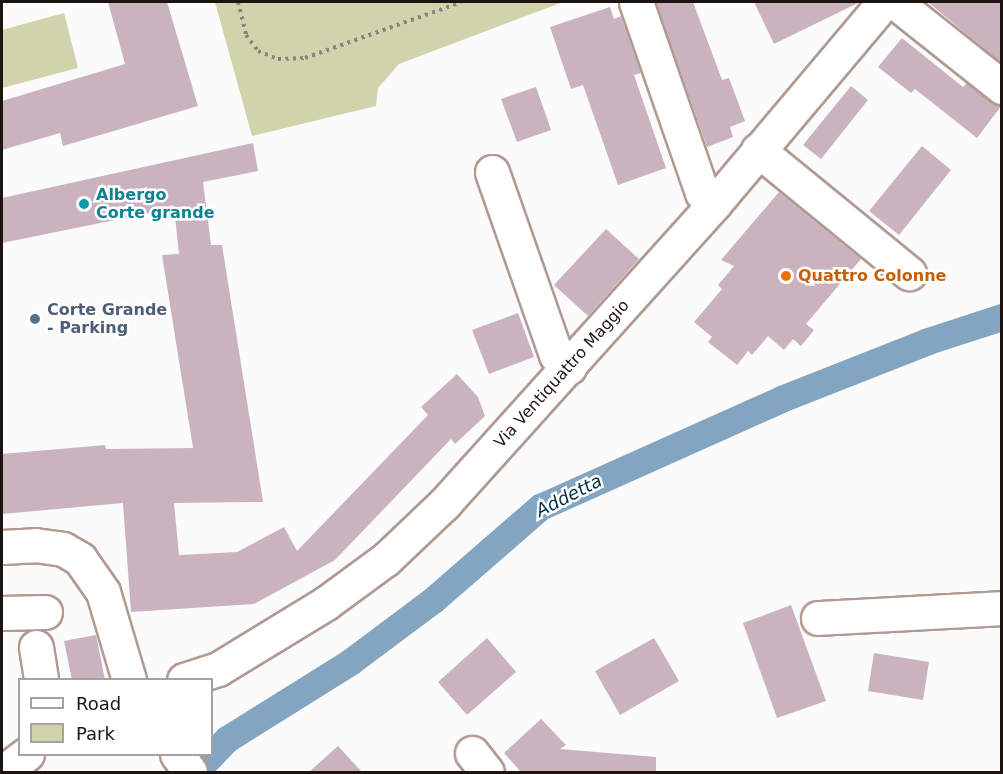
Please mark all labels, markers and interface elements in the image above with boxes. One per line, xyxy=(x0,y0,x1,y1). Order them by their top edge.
place label: Albergo Corte grande xyxy=(96,185,215,223)
marker: Albergo Corte grande xyxy=(77,197,91,211)
place label: Quattro Colonne xyxy=(798,266,946,286)
marker: Quattro Colonne xyxy=(779,269,793,283)
street label: Via Ventiquattro Maggio xyxy=(491,296,633,452)
place label: Corte Grande - Parking xyxy=(47,300,167,338)
marker: Corte Grande - Parking xyxy=(28,312,42,326)
water label: Addetta xyxy=(532,470,606,522)
legend xyxy=(18,678,213,756)
text: Road xyxy=(76,693,121,714)
text: Park xyxy=(76,723,115,744)

